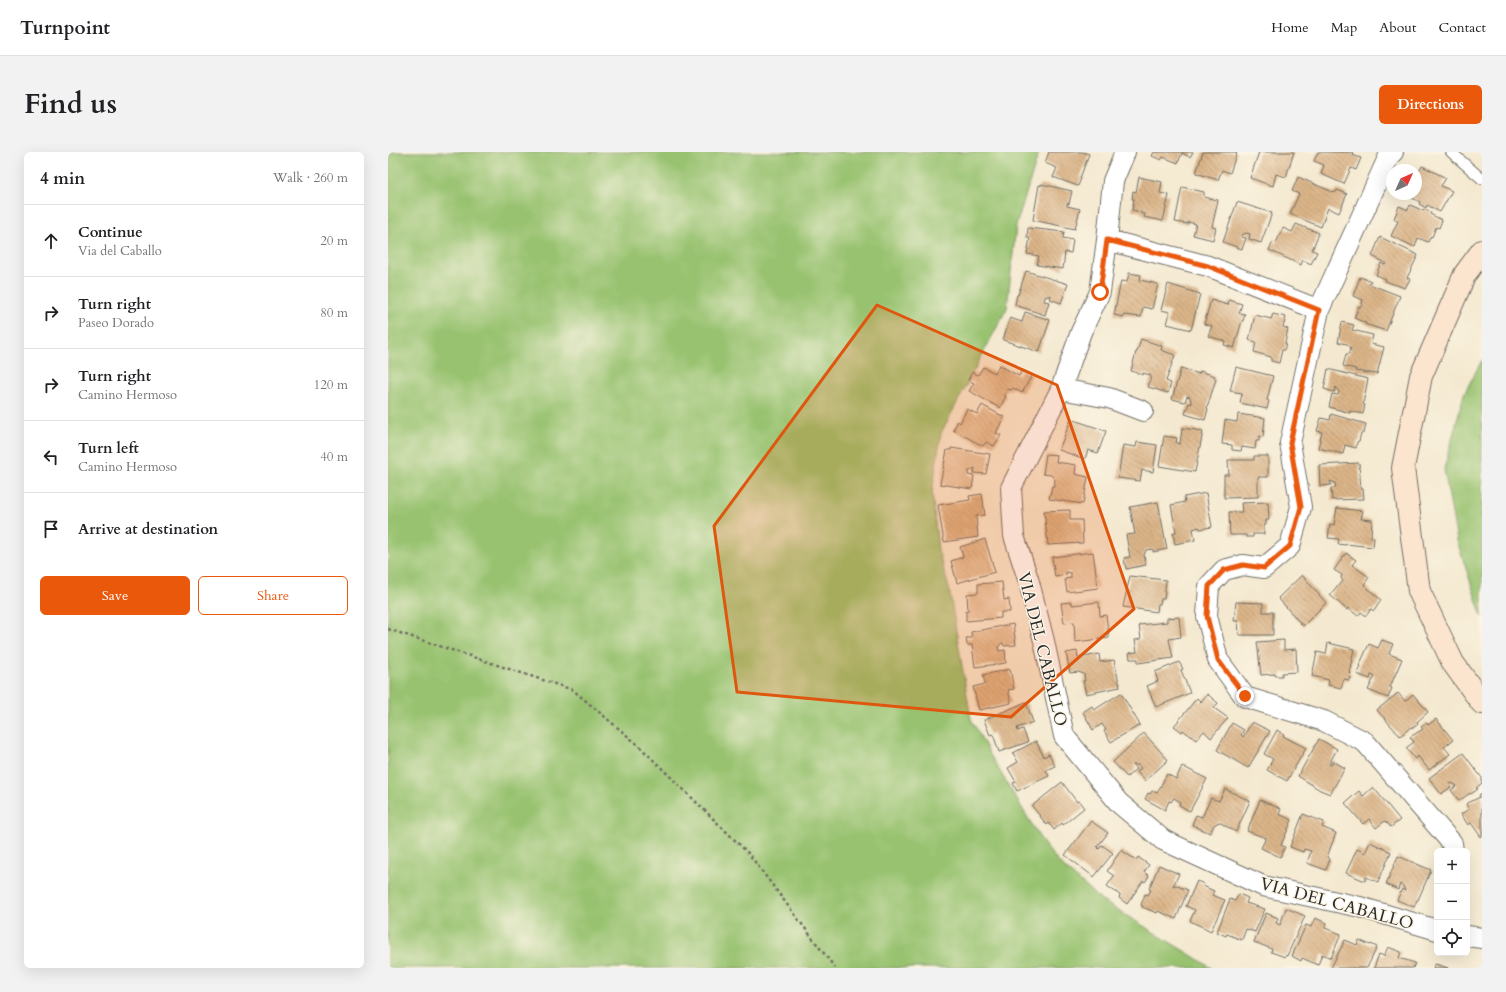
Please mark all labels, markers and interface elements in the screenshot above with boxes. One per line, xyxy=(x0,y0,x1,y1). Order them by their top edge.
text: Turnpoint xyxy=(20,15,110,41)
text: Home xyxy=(1271,18,1309,37)
text: Map xyxy=(1331,18,1357,37)
text: About xyxy=(1379,18,1416,37)
text: Contact xyxy=(1438,18,1486,37)
text: Find us xyxy=(24,85,117,123)
button: Directions xyxy=(1379,85,1482,124)
north arrow xyxy=(1386,164,1422,200)
text: 4 min xyxy=(40,167,85,190)
text: Walk · 260 m xyxy=(273,169,348,187)
text: Continue xyxy=(78,222,143,242)
icon: ahead xyxy=(40,230,62,252)
text: 20 m xyxy=(320,232,348,250)
text: Via del Caballo xyxy=(78,242,162,260)
route start xyxy=(1091,283,1109,301)
text: Turn right xyxy=(78,294,151,314)
icon: right xyxy=(40,302,62,324)
text: 80 m xyxy=(320,304,348,322)
text: Paseo Dorado xyxy=(78,314,154,332)
text: Turn right xyxy=(78,366,151,386)
icon: right xyxy=(40,374,62,396)
text: 120 m xyxy=(314,376,348,394)
text: Camino Hermoso xyxy=(78,386,177,404)
text: Turn left xyxy=(78,438,139,458)
icon: left xyxy=(40,446,62,468)
text: 40 m xyxy=(320,448,348,466)
text: Camino Hermoso xyxy=(78,458,177,476)
icon: arrive xyxy=(40,518,62,540)
text: Arrive at destination xyxy=(78,519,218,539)
street label: VIA DEL CABALLO xyxy=(1012,570,1073,729)
button: Save xyxy=(40,576,190,615)
button: Share xyxy=(198,576,348,615)
route end xyxy=(1236,687,1254,705)
map controls xyxy=(1434,848,1470,956)
button: + xyxy=(1434,848,1470,884)
street label: VIA DEL CABALLO xyxy=(1258,872,1416,935)
button: − xyxy=(1434,884,1470,920)
button: locate xyxy=(1434,920,1470,956)

